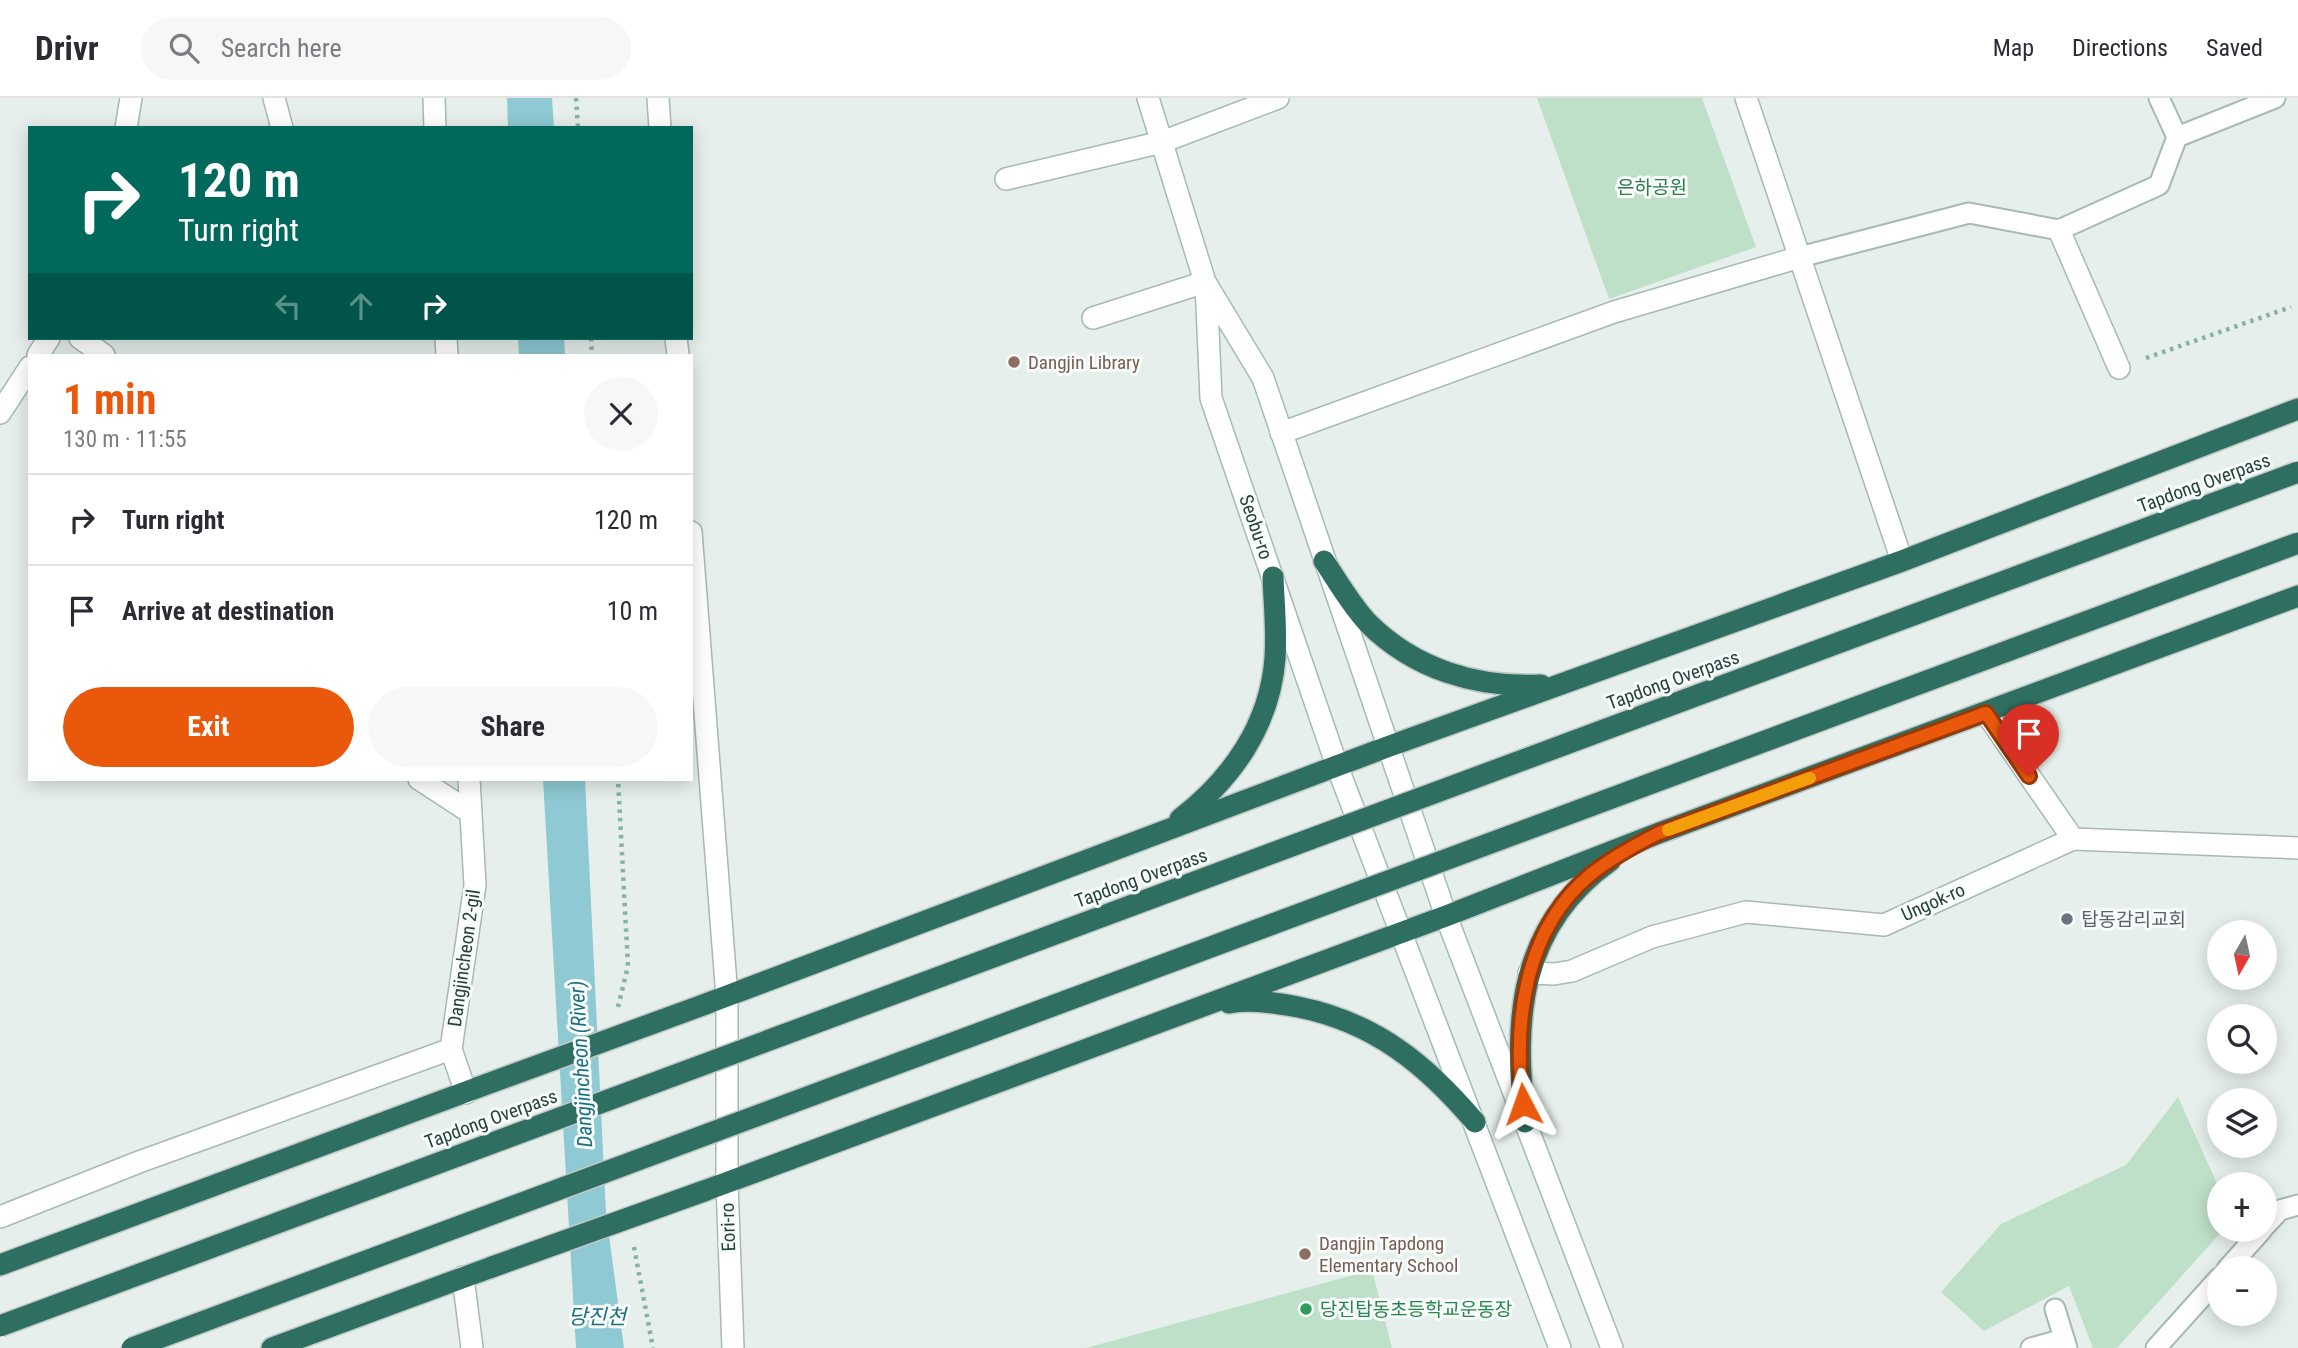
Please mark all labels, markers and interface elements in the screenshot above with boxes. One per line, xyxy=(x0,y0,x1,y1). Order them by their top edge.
search box xyxy=(141,17,631,80)
text: Drivr xyxy=(35,29,99,68)
icon: search xyxy=(165,29,203,67)
text: Search here xyxy=(221,33,342,63)
text: Map xyxy=(1993,34,2034,62)
text: Directions xyxy=(2072,34,2168,62)
text: Saved xyxy=(2206,34,2263,62)
text: 120 m xyxy=(178,152,300,209)
icon: right xyxy=(63,154,154,245)
park label: 은하공원 xyxy=(1617,176,1687,199)
text: Turn right xyxy=(178,211,299,249)
icon: left xyxy=(269,287,307,325)
icon: ahead xyxy=(342,287,380,325)
icon: right xyxy=(415,287,453,325)
place label: Dangjin Library xyxy=(1028,351,1140,374)
marker: Dangjin Library xyxy=(1006,354,1022,370)
text: 1 min xyxy=(63,375,156,424)
button: close xyxy=(584,377,658,451)
text: 130 m · 11:55 xyxy=(63,426,187,453)
street label: Tapdong Overpass xyxy=(2135,448,2273,518)
street label: Seobu-ro xyxy=(1234,492,1278,562)
icon: right xyxy=(63,501,101,539)
text: Turn right xyxy=(122,505,224,535)
text: 120 m xyxy=(594,505,658,535)
icon: arrive xyxy=(63,592,101,630)
text: Arrive at destination xyxy=(122,596,334,626)
text: 10 m xyxy=(607,596,658,626)
street label: Tapdong Overpass xyxy=(1604,645,1742,715)
button: Exit xyxy=(63,687,354,767)
button: Share xyxy=(368,687,658,767)
pin xyxy=(1999,704,2059,776)
icon: arrive xyxy=(2010,715,2048,753)
street label: Tapdong Overpass xyxy=(1072,843,1210,913)
street label: Ungok-ro xyxy=(1898,878,1968,926)
street label: Dangjincheon 2-gil xyxy=(443,888,485,1028)
place label: 탑동감리교회 xyxy=(2081,908,2186,931)
marker: 탑동감리교회 xyxy=(2059,911,2075,927)
north arrow xyxy=(2207,920,2277,990)
map controls xyxy=(2207,920,2277,1326)
water label: Dangjincheon (River) xyxy=(565,980,597,1148)
button: search xyxy=(2207,1004,2277,1074)
position arrow xyxy=(1486,1067,1560,1141)
street label: Tapdong Overpass xyxy=(422,1084,560,1154)
button: layers xyxy=(2207,1088,2277,1158)
button: + xyxy=(2207,1172,2277,1242)
street label: Eori-ro xyxy=(716,1202,740,1252)
place label: Dangjin Tapdong Elementary School xyxy=(1319,1232,1458,1277)
marker: Dangjin Tapdong Elementary School xyxy=(1297,1246,1313,1262)
button: − xyxy=(2207,1256,2277,1326)
place label: 당진탑동초등학교운동장 xyxy=(1320,1298,1512,1321)
marker: 당진탑동초등학교운동장 xyxy=(1298,1301,1314,1317)
water label: 당진천 xyxy=(568,1305,629,1329)

